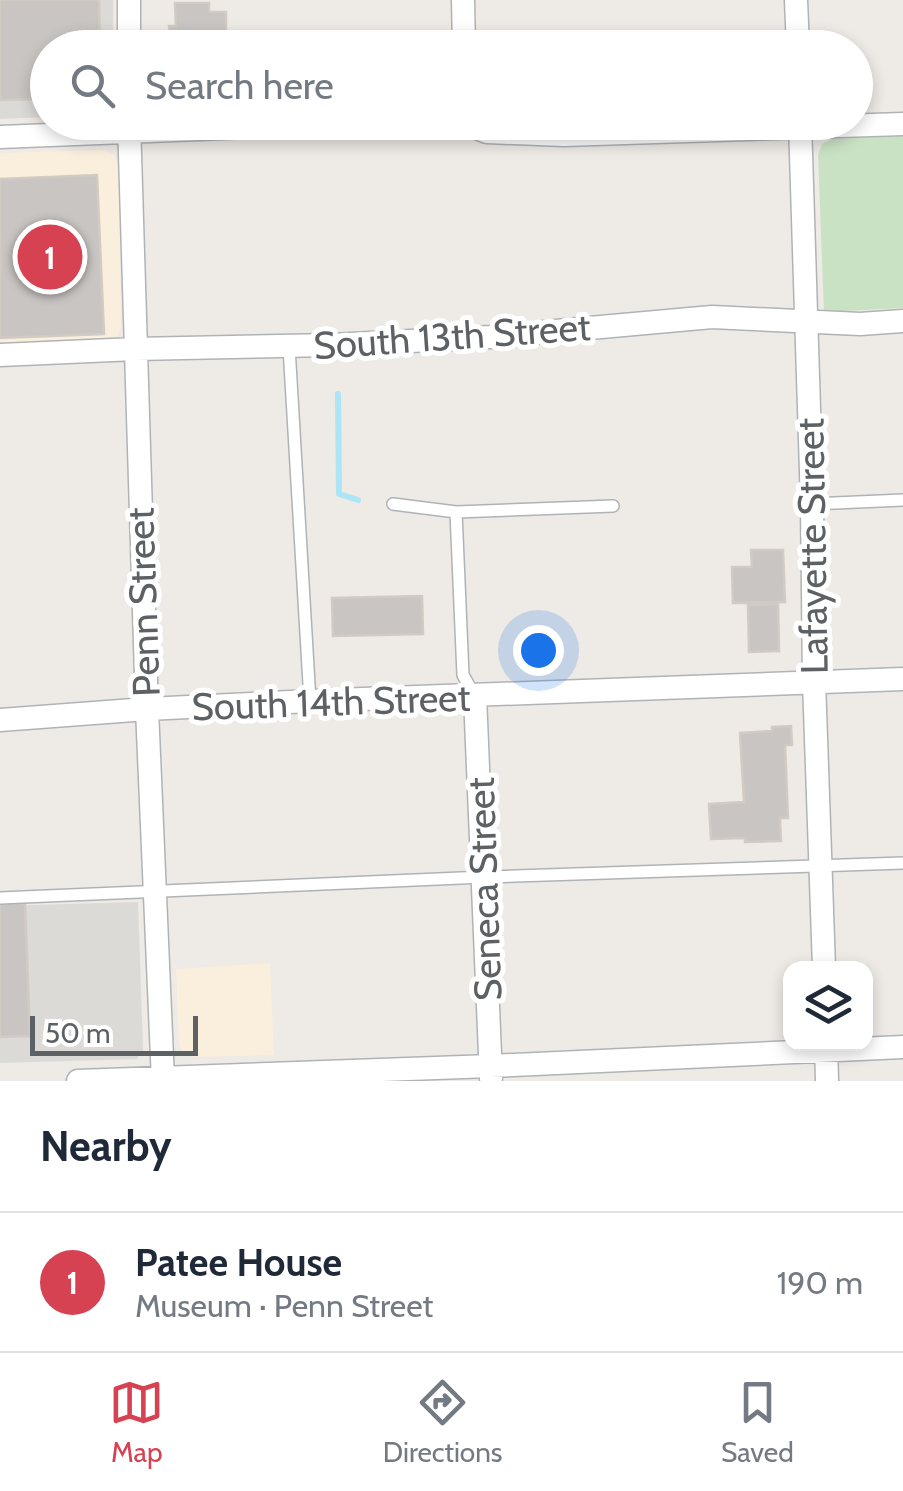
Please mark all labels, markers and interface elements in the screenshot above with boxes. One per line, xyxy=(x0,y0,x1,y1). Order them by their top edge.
search box xyxy=(30,30,873,140)
icon: search xyxy=(65,58,120,113)
text: Search here xyxy=(145,62,334,109)
pin: 1 xyxy=(18,220,82,294)
street label: South 13th Street xyxy=(312,303,592,369)
street label: Lafayette Street xyxy=(786,417,838,675)
street label: Penn Street xyxy=(116,506,170,697)
your location xyxy=(513,625,564,676)
street label: South 14th Street xyxy=(191,674,471,730)
street label: Seneca Street xyxy=(457,776,511,1002)
map controls xyxy=(783,961,873,1051)
button: layers xyxy=(783,961,873,1051)
scale bar xyxy=(30,1011,198,1056)
text: 50 m xyxy=(45,1016,111,1050)
text: Nearby xyxy=(40,1120,172,1172)
text: Patee House xyxy=(135,1239,342,1286)
text: 1 xyxy=(67,1263,78,1302)
text: 190 m xyxy=(777,1263,863,1302)
text: Museum · Penn Street xyxy=(135,1286,433,1325)
tab: Map xyxy=(109,1375,164,1469)
tab: Directions xyxy=(383,1375,502,1469)
tab: Saved xyxy=(721,1375,794,1469)

